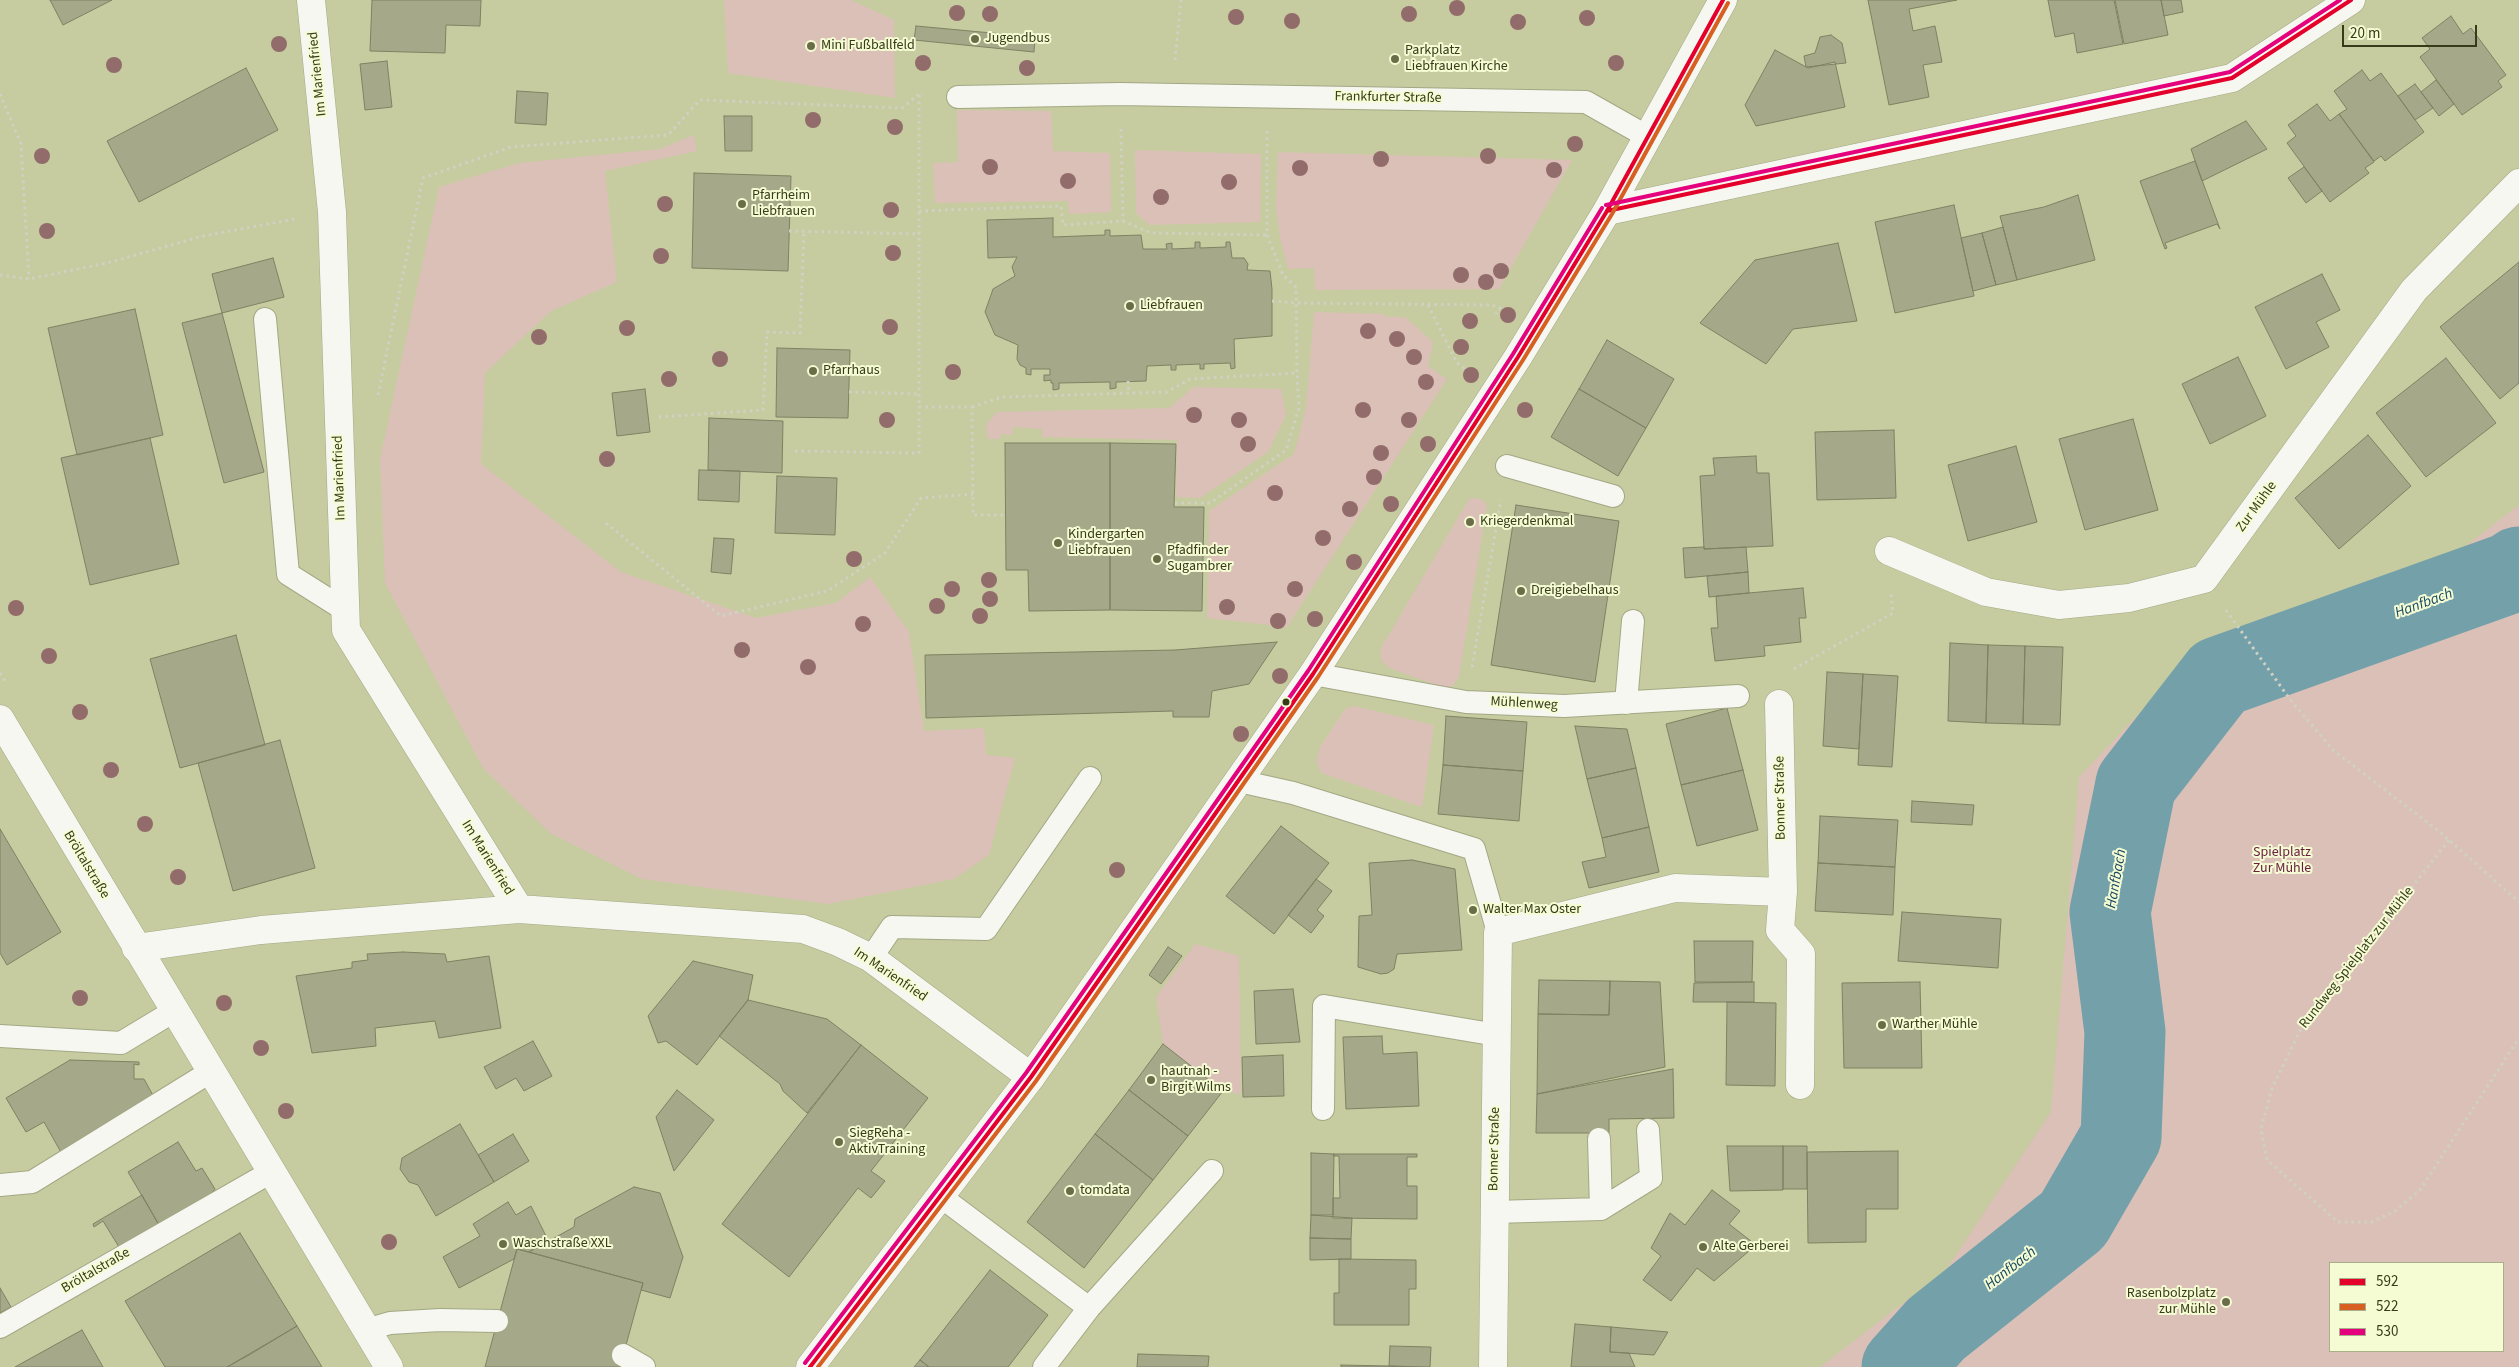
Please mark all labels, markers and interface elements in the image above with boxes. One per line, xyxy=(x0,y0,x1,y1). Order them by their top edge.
scale bar xyxy=(2344,15,2479,47)
text: 20 m xyxy=(2350,23,2380,44)
street label: Im Marienfried xyxy=(305,31,331,117)
place label: Jugendbus xyxy=(985,31,1050,47)
marker: Jugendbus xyxy=(969,33,981,45)
place label: Mini Fußballfeld xyxy=(821,38,915,54)
marker: Mini Fußballfeld xyxy=(805,40,817,52)
place label: Parkplatz Liebfrauen Kirche xyxy=(1405,43,1508,75)
marker: Parkplatz Liebfrauen Kirche xyxy=(1389,53,1401,65)
street label: Frankfurter Straße xyxy=(1334,89,1442,107)
place label: Pfarrheim Liebfrauen xyxy=(752,188,815,220)
marker: Pfarrheim Liebfrauen xyxy=(736,198,748,210)
place label: Liebfrauen xyxy=(1140,298,1203,314)
marker: Liebfrauen xyxy=(1124,300,1136,312)
place label: Pfarrhaus xyxy=(823,363,880,379)
marker: Pfarrhaus xyxy=(807,365,819,377)
street label: Im Marienfried xyxy=(330,435,350,521)
street label: Zur Mühle xyxy=(2233,478,2281,536)
place label: Kriegerdenkmal xyxy=(1480,514,1573,530)
marker: Kriegerdenkmal xyxy=(1464,516,1476,528)
place label: Kindergarten Liebfrauen xyxy=(1068,527,1145,560)
marker: Kindergarten Liebfrauen xyxy=(1052,537,1064,549)
place label: Pfadfinder Sugambrer xyxy=(1167,543,1232,576)
marker: Pfadfinder Sugambrer xyxy=(1151,553,1163,565)
place label: Dreigiebelhaus xyxy=(1531,583,1619,599)
marker: Dreigiebelhaus xyxy=(1515,585,1527,597)
water label: Hanfbach xyxy=(2393,585,2455,623)
street label: Mühlenweg xyxy=(1490,694,1558,714)
unlabelled marker xyxy=(1281,697,1291,707)
street label: Bonner Straße xyxy=(1772,756,1790,840)
street label: Im Marienfried xyxy=(457,817,517,899)
street label: Bröltalstraße xyxy=(59,828,113,902)
park label: Spielplatz Zur Mühle xyxy=(2253,845,2311,878)
water label: Hanfbach xyxy=(2103,848,2131,910)
street label: Rundweg Spielplatz zur Mühle xyxy=(2296,884,2418,1032)
place label: Walter Max Oster xyxy=(1483,902,1581,918)
marker: Walter Max Oster xyxy=(1467,904,1479,916)
street label: Im Marienfried xyxy=(850,944,930,1006)
place label: Warther Mühle xyxy=(1892,1017,1978,1033)
marker: Warther Mühle xyxy=(1876,1019,1888,1031)
place label: hautnah - Birgit Wilms xyxy=(1161,1064,1231,1096)
marker: hautnah - Birgit Wilms xyxy=(1145,1074,1157,1086)
street label: Bonner Straße xyxy=(1486,1107,1504,1191)
place label: SiegReha - AktivTraining xyxy=(849,1126,925,1158)
marker: SiegReha - AktivTraining xyxy=(833,1136,845,1148)
place label: tomdata xyxy=(1080,1183,1130,1199)
marker: tomdata xyxy=(1064,1185,1076,1197)
place label: Waschstraße XXL xyxy=(513,1236,612,1252)
marker: Waschstraße XXL xyxy=(497,1238,509,1250)
place label: Alte Gerberei xyxy=(1713,1239,1789,1255)
marker: Alte Gerberei xyxy=(1697,1241,1709,1253)
water label: Hanfbach xyxy=(1982,1243,2040,1295)
street label: Bröltalstraße xyxy=(59,1245,133,1297)
legend xyxy=(2329,1262,2504,1352)
text: 592 xyxy=(2376,1271,2398,1292)
place label: Rasenbolzplatz zur Mühle xyxy=(2127,1286,2216,1318)
marker: Rasenbolzplatz zur Mühle xyxy=(2220,1296,2232,1308)
text: 522 xyxy=(2376,1296,2398,1317)
text: 530 xyxy=(2376,1321,2398,1342)

